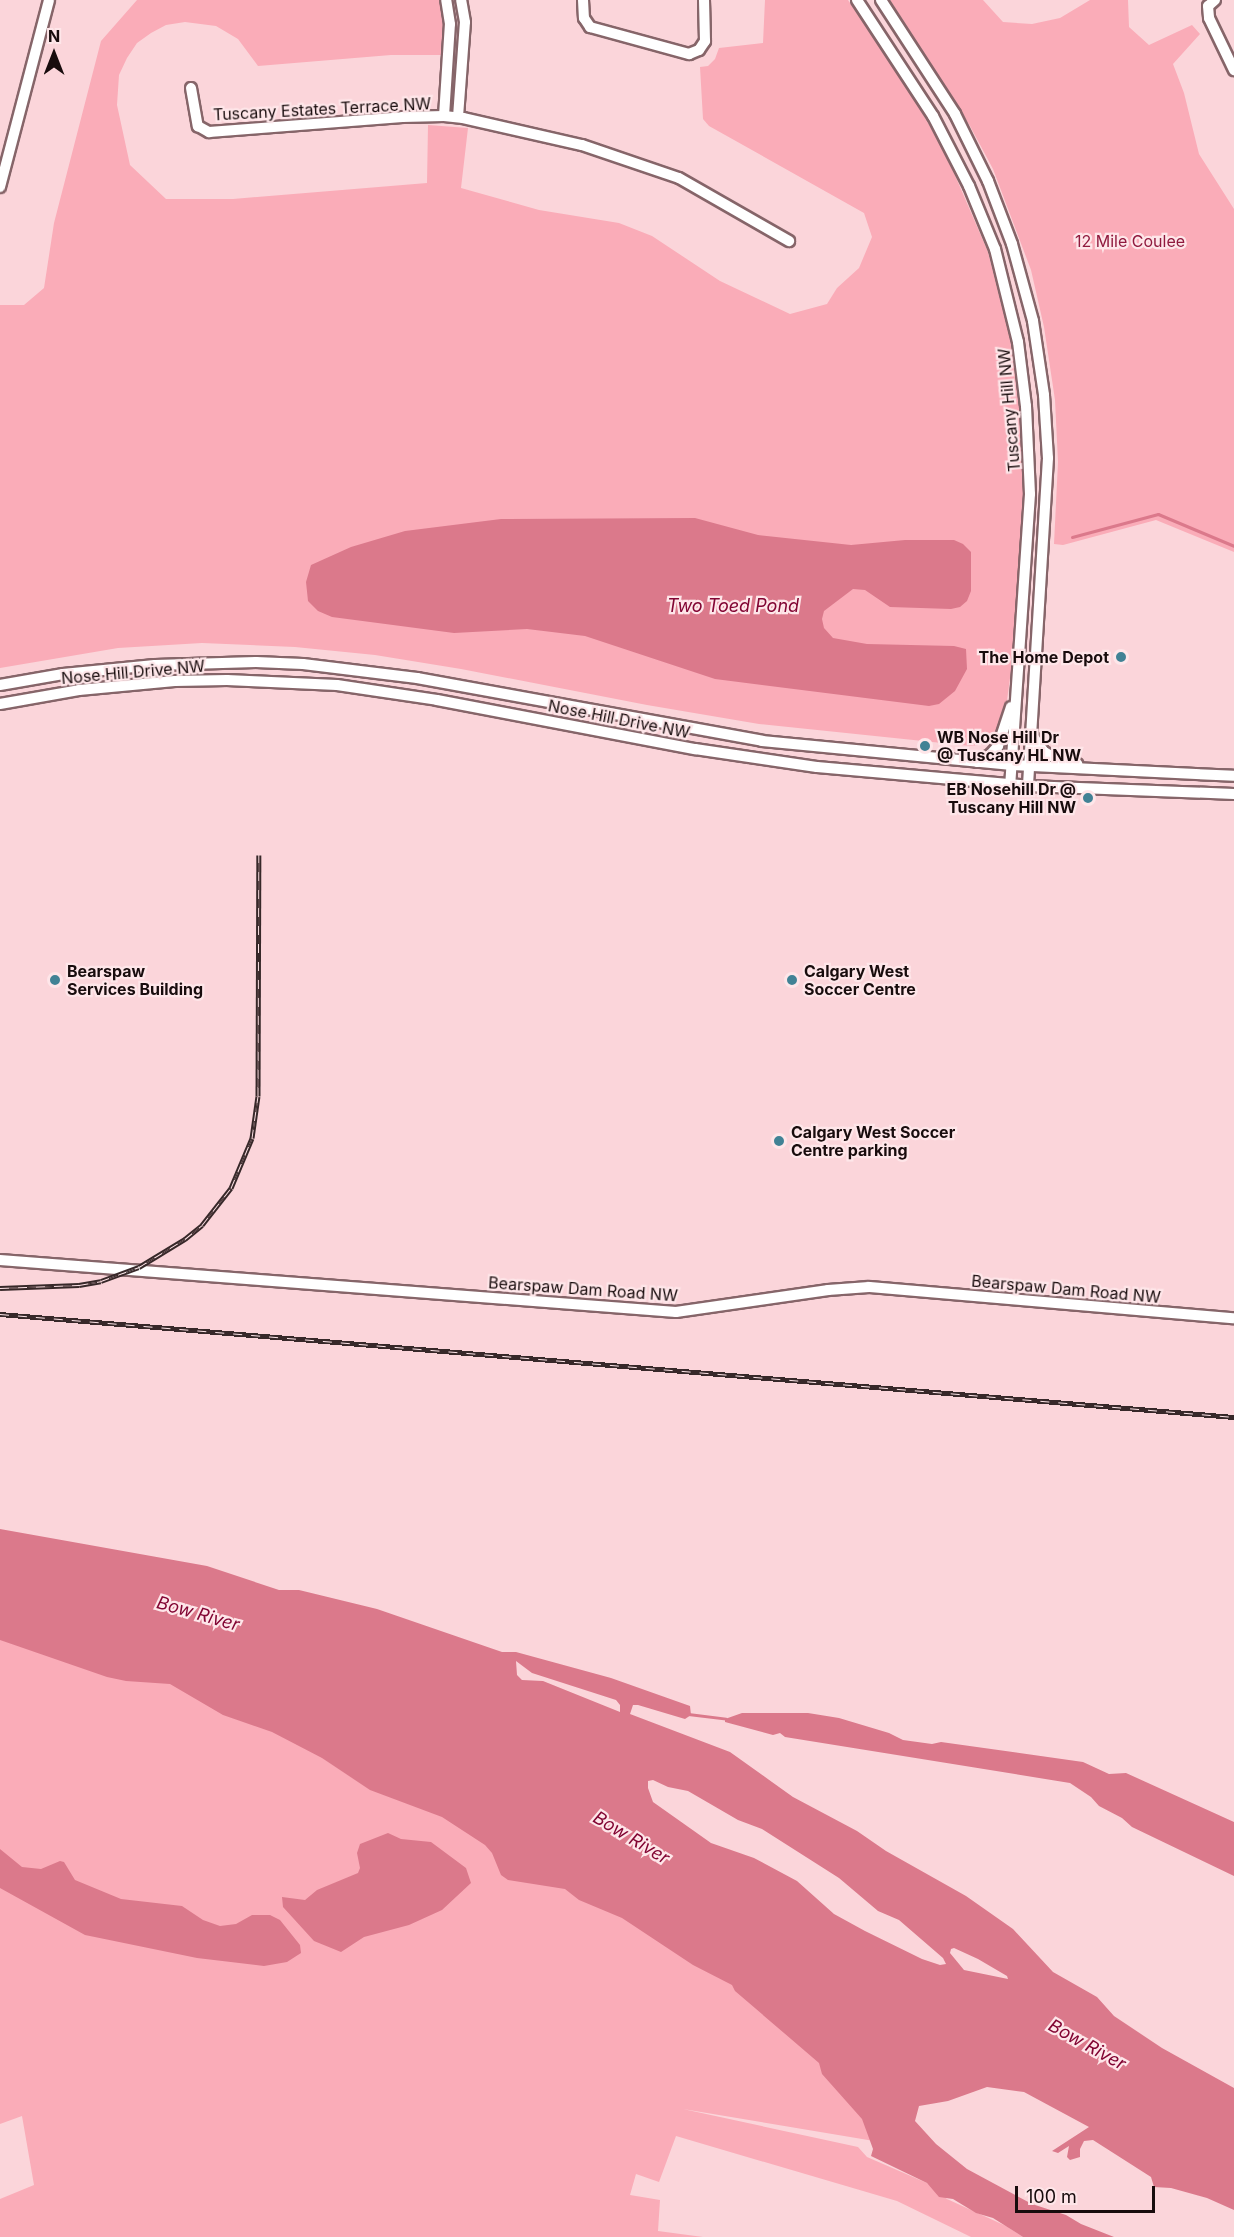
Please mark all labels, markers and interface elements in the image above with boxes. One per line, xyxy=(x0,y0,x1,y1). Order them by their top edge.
north arrow xyxy=(24,24,84,84)
text: N xyxy=(48,26,60,46)
street label: Tuscany Estates Terrace NW xyxy=(213,94,431,124)
park label: 12 Mile Coulee xyxy=(1075,231,1185,251)
street label: Tuscany Hill NW xyxy=(994,347,1024,473)
water label: Two Toed Pond xyxy=(667,595,799,617)
place label: The Home Depot xyxy=(979,647,1109,667)
marker: The Home Depot xyxy=(1114,650,1128,664)
street label: Nose Hill Drive NW xyxy=(60,656,206,688)
street label: Nose Hill Drive NW xyxy=(547,696,691,742)
place label: WB Nose Hill Dr @ Tuscany HL NW xyxy=(937,727,1081,765)
marker: WB Nose Hill Dr @ Tuscany HL NW xyxy=(918,739,932,753)
place label: EB Nosehill Dr @ Tuscany Hill NW xyxy=(947,779,1076,817)
marker: EB Nosehill Dr @ Tuscany Hill NW xyxy=(1081,791,1095,805)
place label: Bearspaw Services Building xyxy=(67,961,203,999)
place label: Calgary West Soccer Centre xyxy=(804,961,916,999)
marker: Bearspaw Services Building xyxy=(48,973,62,987)
marker: Calgary West Soccer Centre xyxy=(785,973,799,987)
place label: Calgary West Soccer Centre parking xyxy=(791,1122,955,1160)
marker: Calgary West Soccer Centre parking xyxy=(772,1134,786,1148)
street label: Bearspaw Dam Road NW xyxy=(971,1271,1161,1307)
street label: Bearspaw Dam Road NW xyxy=(488,1273,678,1305)
water label: Bow River xyxy=(154,1592,242,1636)
water label: Bow River xyxy=(589,1807,673,1869)
water label: Bow River xyxy=(1045,2015,1129,2075)
scale bar xyxy=(1018,2174,1158,2212)
text: 100 m xyxy=(1026,2186,1077,2207)

